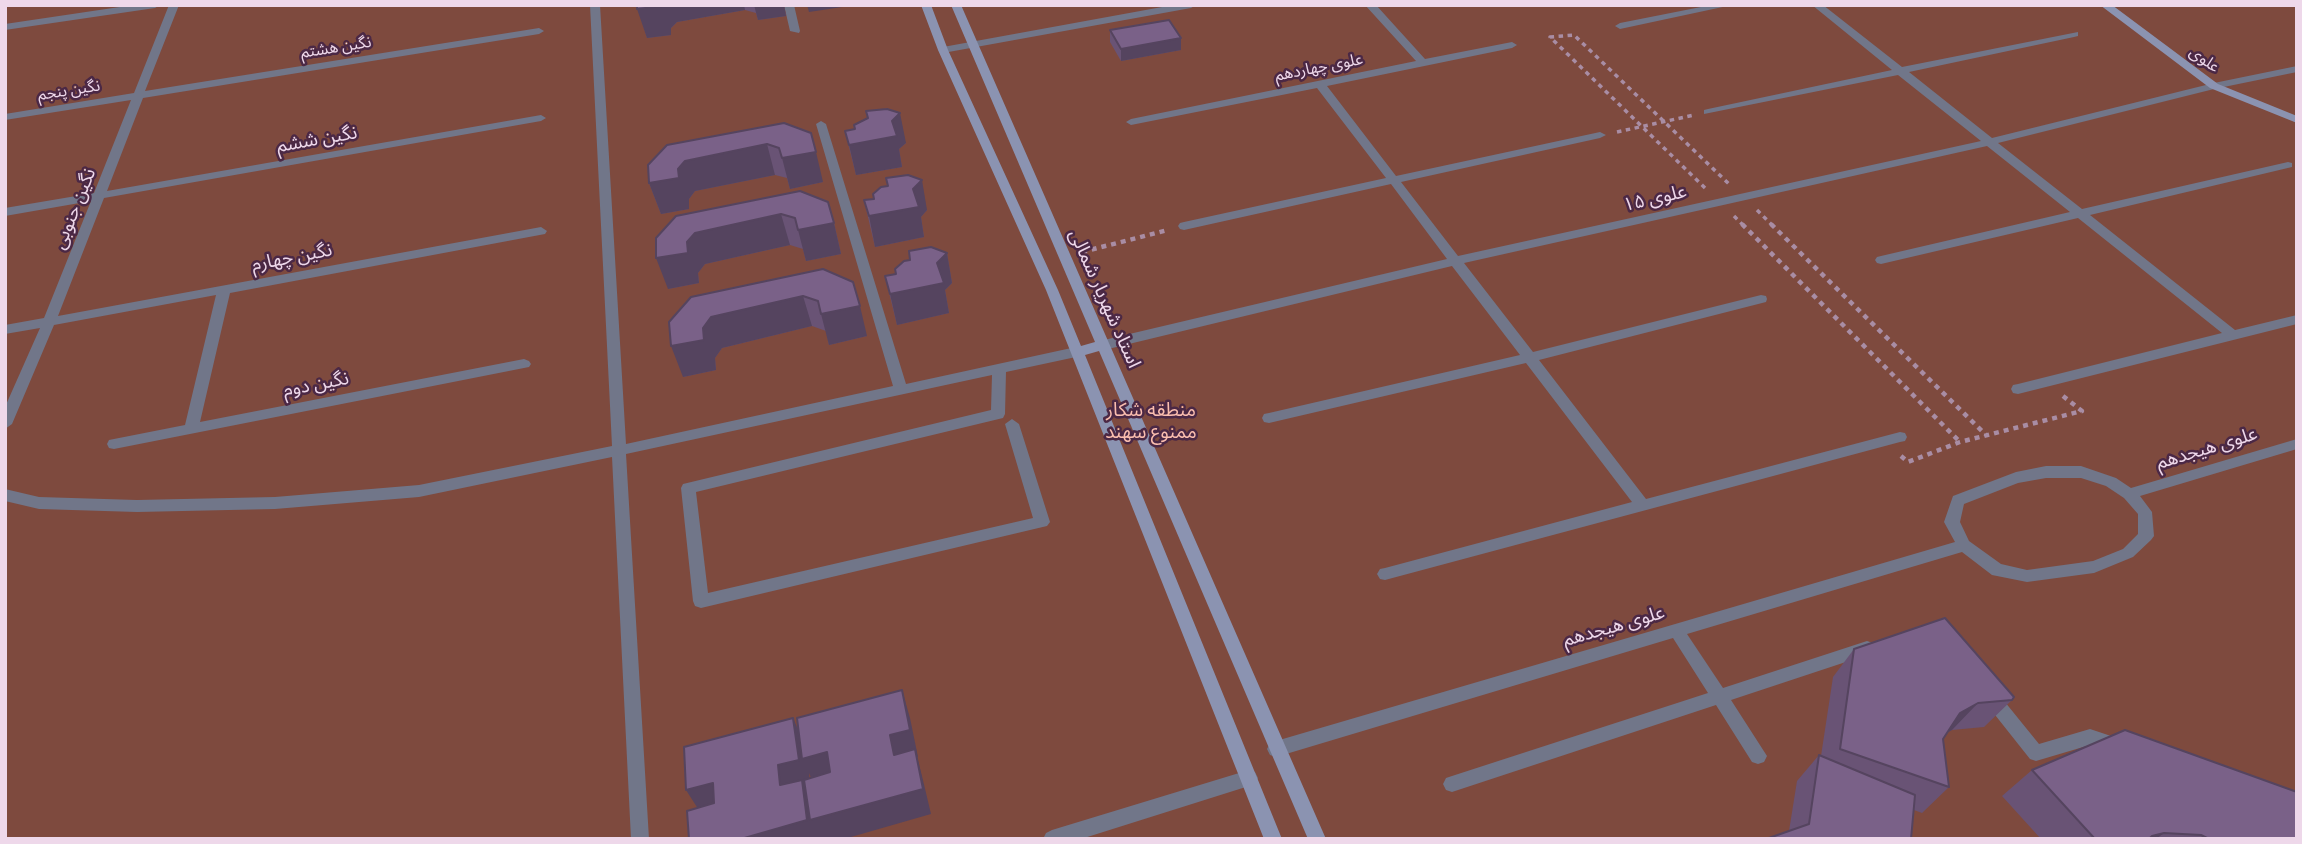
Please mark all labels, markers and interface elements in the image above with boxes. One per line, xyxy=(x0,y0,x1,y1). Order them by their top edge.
street label: نگین هشتم xyxy=(299,33,373,63)
street label: علوی xyxy=(2185,43,2223,77)
street label: علوی چهاردهم xyxy=(1273,50,1365,86)
street label: نگین پنجم xyxy=(36,77,102,105)
street label: نگین ششم xyxy=(275,122,359,158)
street label: نگین جنوبی xyxy=(48,165,102,253)
street label: علوی ۱۵ xyxy=(1621,181,1689,217)
street label: استاد شهریار شمالی xyxy=(1063,226,1145,372)
street label: نگین چهارم xyxy=(250,239,334,277)
street label: نگین دوم xyxy=(281,367,351,403)
park label: منطقه شکار ممنوع سهند xyxy=(1105,400,1197,444)
street label: علوی هیجدهم xyxy=(2154,423,2260,475)
street label: علوی هیجدهم xyxy=(1561,602,1667,652)

